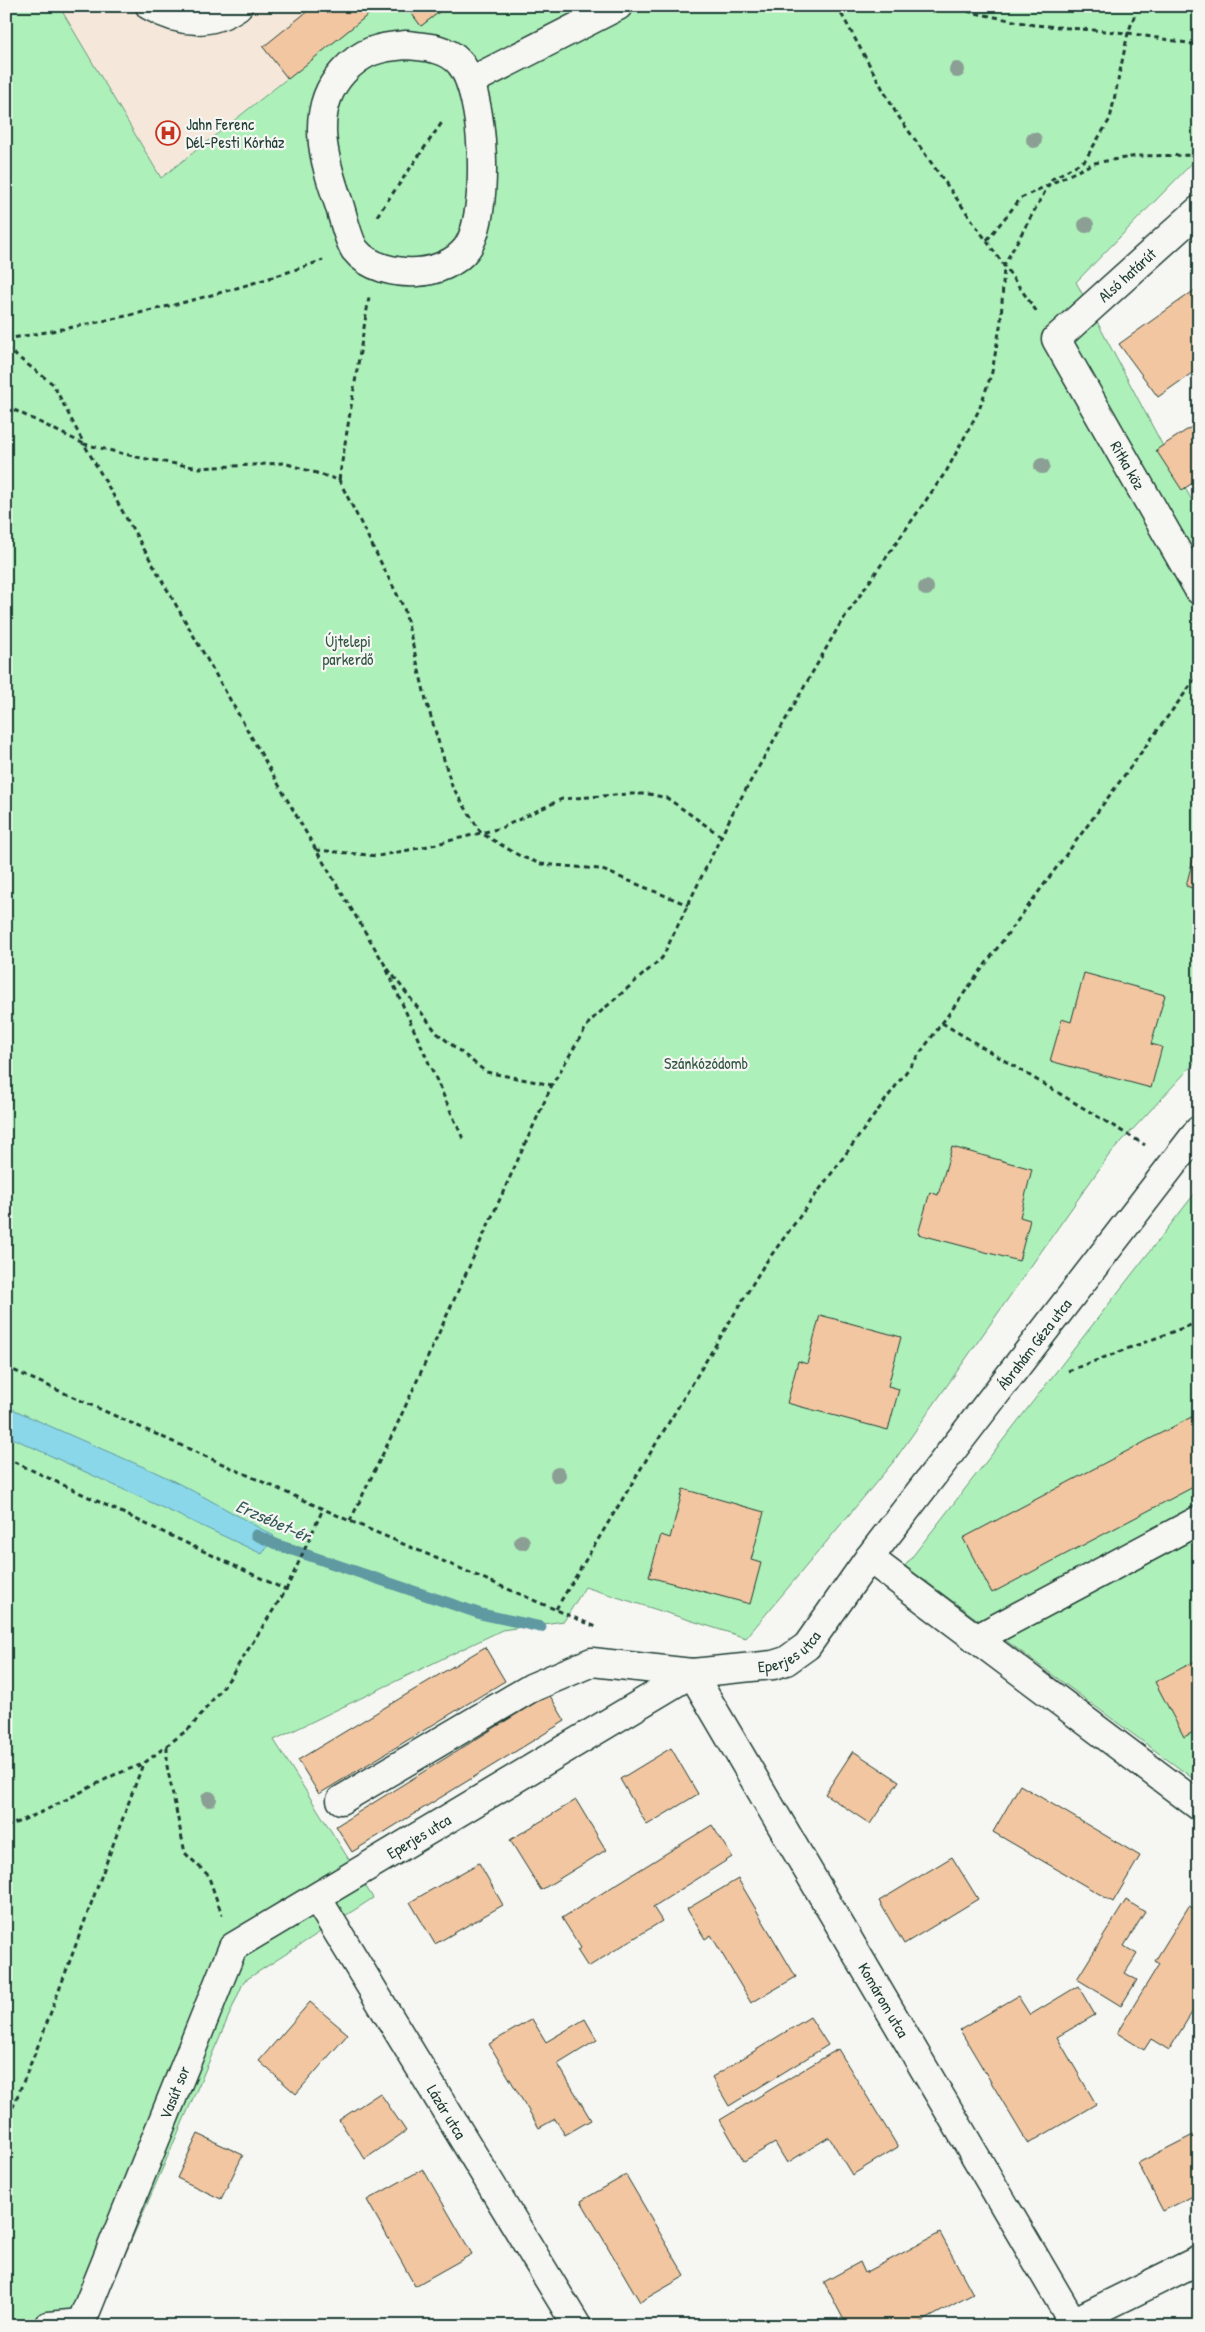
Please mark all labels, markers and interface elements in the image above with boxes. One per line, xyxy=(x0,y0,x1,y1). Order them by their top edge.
place label: Jahn Ferenc Dél-Pesti Kórház xyxy=(186,113,285,153)
hospital icon: Jahn Ferenc Dél-Pesti Kórház xyxy=(155,120,181,146)
street label: Alsó határút xyxy=(1093,243,1161,307)
street label: Ritka köz xyxy=(1105,437,1151,494)
park label: Újtelepi parkerdő xyxy=(322,630,374,670)
park label: Szánkózódomb xyxy=(664,1052,748,1074)
street label: Ábrahám Géza utca xyxy=(992,1294,1076,1394)
water label: Erzsébet-ér xyxy=(232,1493,316,1549)
street label: Eperjes utca xyxy=(757,1626,825,1677)
street label: Eperjes utca xyxy=(383,1809,455,1864)
street label: Komárom utca xyxy=(853,1958,914,2042)
street label: Vasút sor xyxy=(154,2062,195,2122)
street label: Lázár utca xyxy=(422,2080,472,2143)

